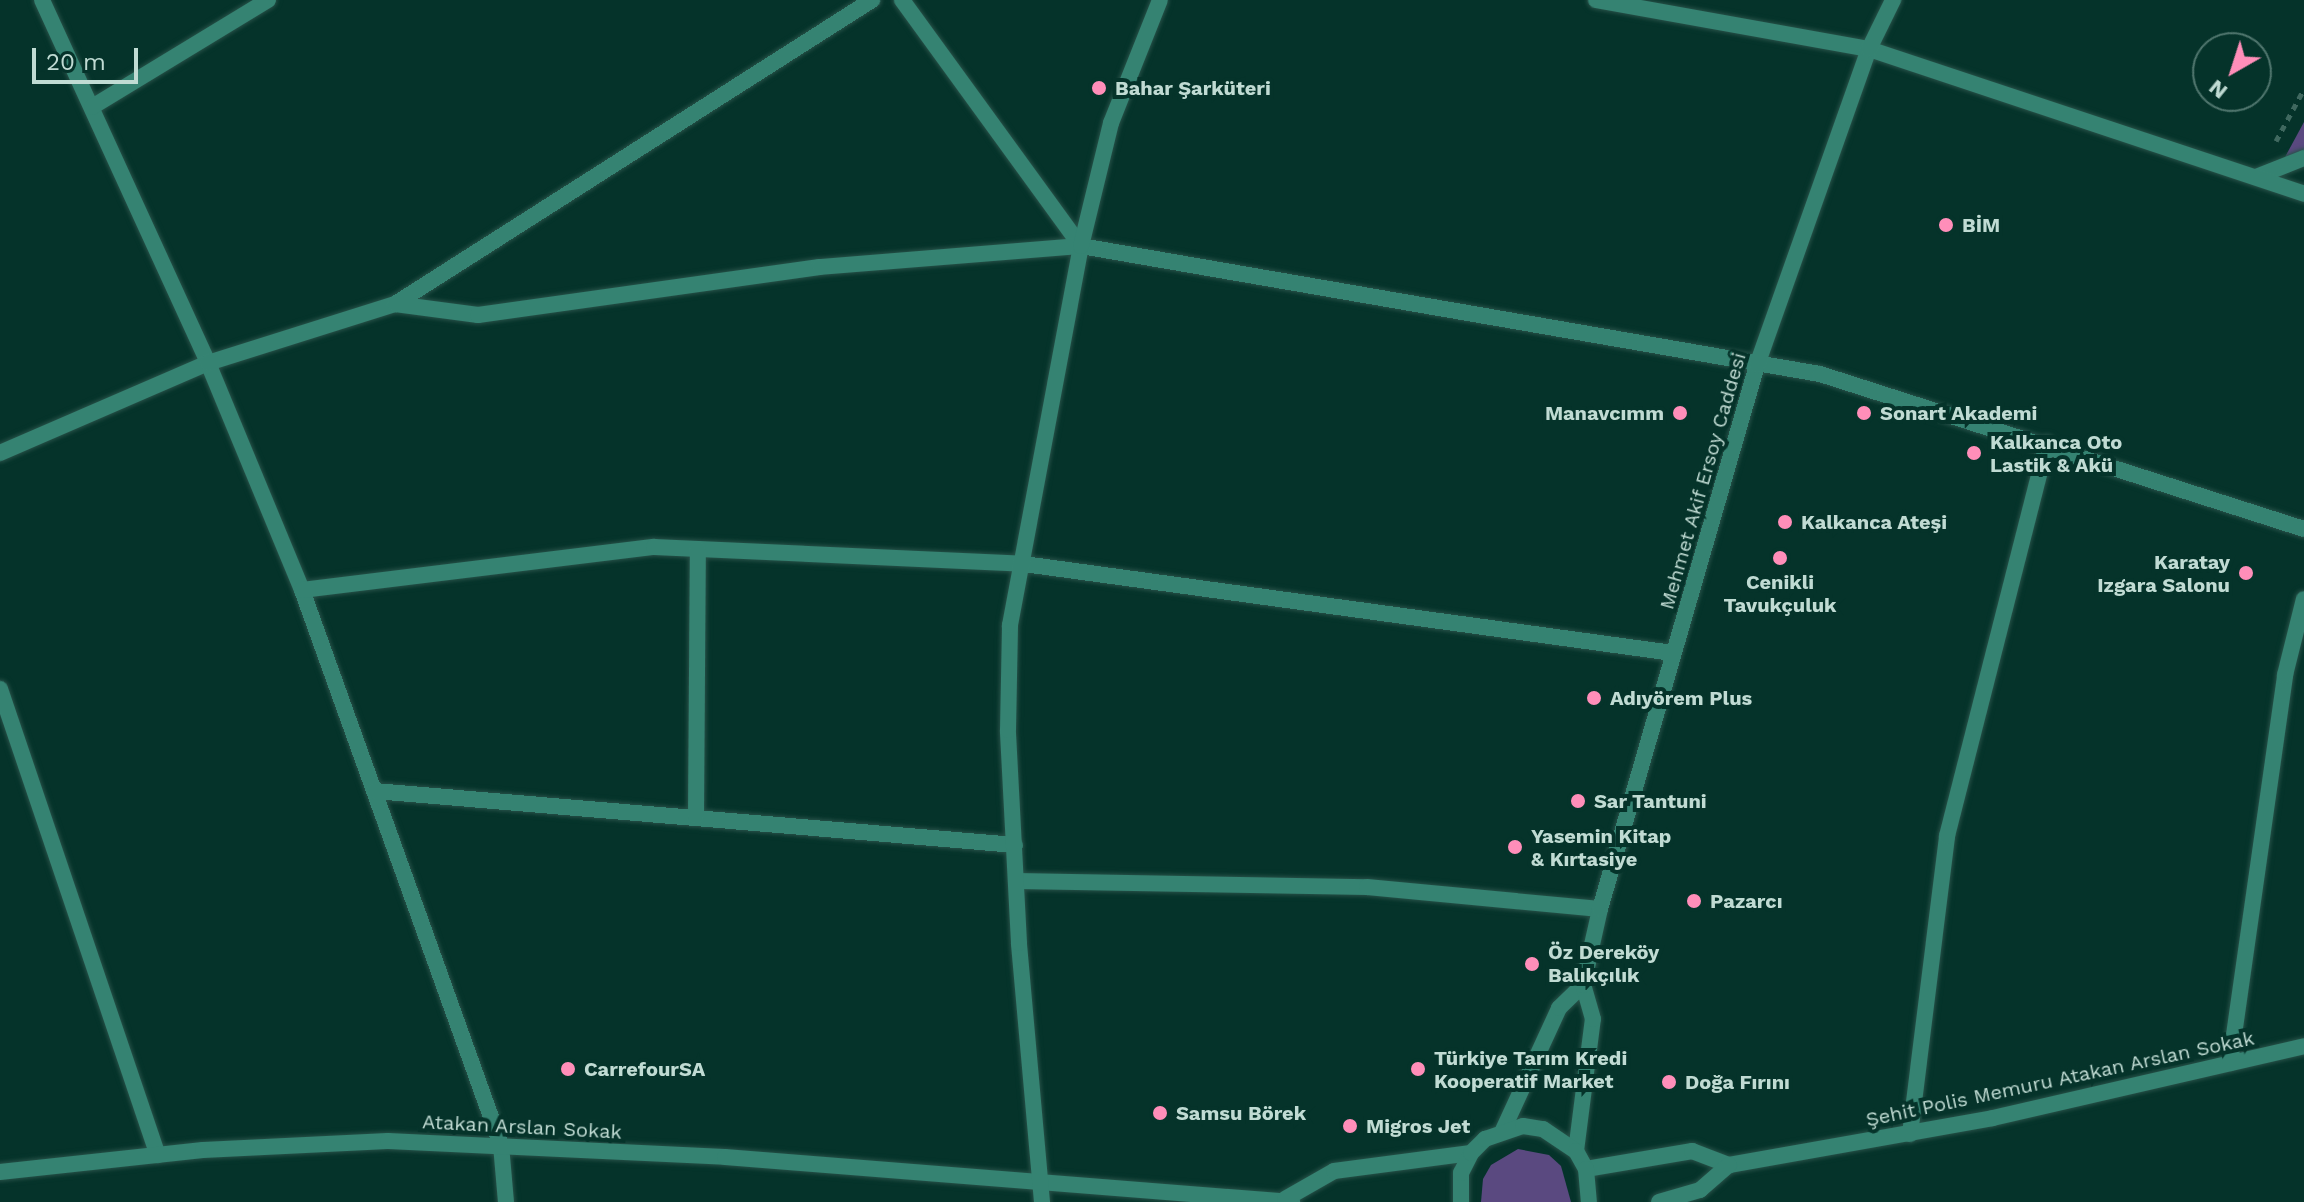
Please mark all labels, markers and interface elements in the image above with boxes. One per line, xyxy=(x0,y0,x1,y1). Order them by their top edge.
scale bar xyxy=(36,32,142,82)
north arrow xyxy=(2192,32,2272,112)
text: 20 m xyxy=(46,48,106,76)
text: N xyxy=(2204,75,2232,104)
place label: Bahar Şarküteri xyxy=(1115,76,1271,100)
marker: Bahar Şarküteri xyxy=(1090,79,1108,97)
place label: BİM xyxy=(1962,213,2000,237)
marker: BİM xyxy=(1937,216,1955,234)
street label: Mehmet Akif Ersoy Caddesi xyxy=(1654,349,1752,613)
place label: Manavcımm xyxy=(1545,401,1664,425)
place label: Sonart Akademi xyxy=(1880,401,2038,425)
marker: Manavcımm xyxy=(1671,404,1689,422)
marker: Sonart Akademi xyxy=(1855,404,1873,422)
place label: Kalkanca Oto Lastik & Akü xyxy=(1990,430,2122,477)
marker: Kalkanca Oto Lastik & Akü xyxy=(1965,444,1983,462)
place label: Kalkanca Ateşi xyxy=(1801,510,1948,534)
marker: Kalkanca Ateşi xyxy=(1776,513,1794,531)
marker: Cenikli Tavukçuluk xyxy=(1771,549,1789,567)
place label: Karatay Izgara Salonu xyxy=(2097,550,2230,597)
marker: Karatay Izgara Salonu xyxy=(2237,564,2255,582)
place label: Cenikli Tavukçuluk xyxy=(1723,570,1837,617)
place label: Adıyörem Plus xyxy=(1610,686,1752,710)
marker: Adıyörem Plus xyxy=(1585,689,1603,707)
place label: Sar Tantuni xyxy=(1594,789,1707,813)
marker: Sar Tantuni xyxy=(1569,792,1587,810)
place label: Yasemin Kitap & Kırtasiye xyxy=(1531,824,1671,871)
marker: Yasemin Kitap & Kırtasiye xyxy=(1506,838,1524,856)
place label: Pazarcı xyxy=(1710,889,1782,913)
marker: Pazarcı xyxy=(1685,892,1703,910)
place label: Öz Dereköy Balıkçılık xyxy=(1548,940,1659,987)
marker: Öz Dereköy Balıkçılık xyxy=(1523,955,1541,973)
street label: Şehit Polis Memuru Atakan Arslan Sokak xyxy=(1863,1026,2257,1132)
place label: Türkiye Tarım Kredi Kooperatif Market xyxy=(1434,1046,1628,1093)
place label: CarrefourSA xyxy=(584,1057,705,1081)
marker: CarrefourSA xyxy=(559,1060,577,1078)
marker: Türkiye Tarım Kredi Kooperatif Market xyxy=(1409,1060,1427,1078)
place label: Doğa Fırını xyxy=(1685,1070,1790,1094)
marker: Doğa Fırını xyxy=(1660,1073,1678,1091)
place label: Samsu Börek xyxy=(1176,1101,1306,1125)
marker: Samsu Börek xyxy=(1151,1104,1169,1122)
street label: Atakan Arslan Sokak xyxy=(421,1110,623,1144)
place label: Migros Jet xyxy=(1366,1114,1471,1138)
marker: Migros Jet xyxy=(1341,1117,1359,1135)

